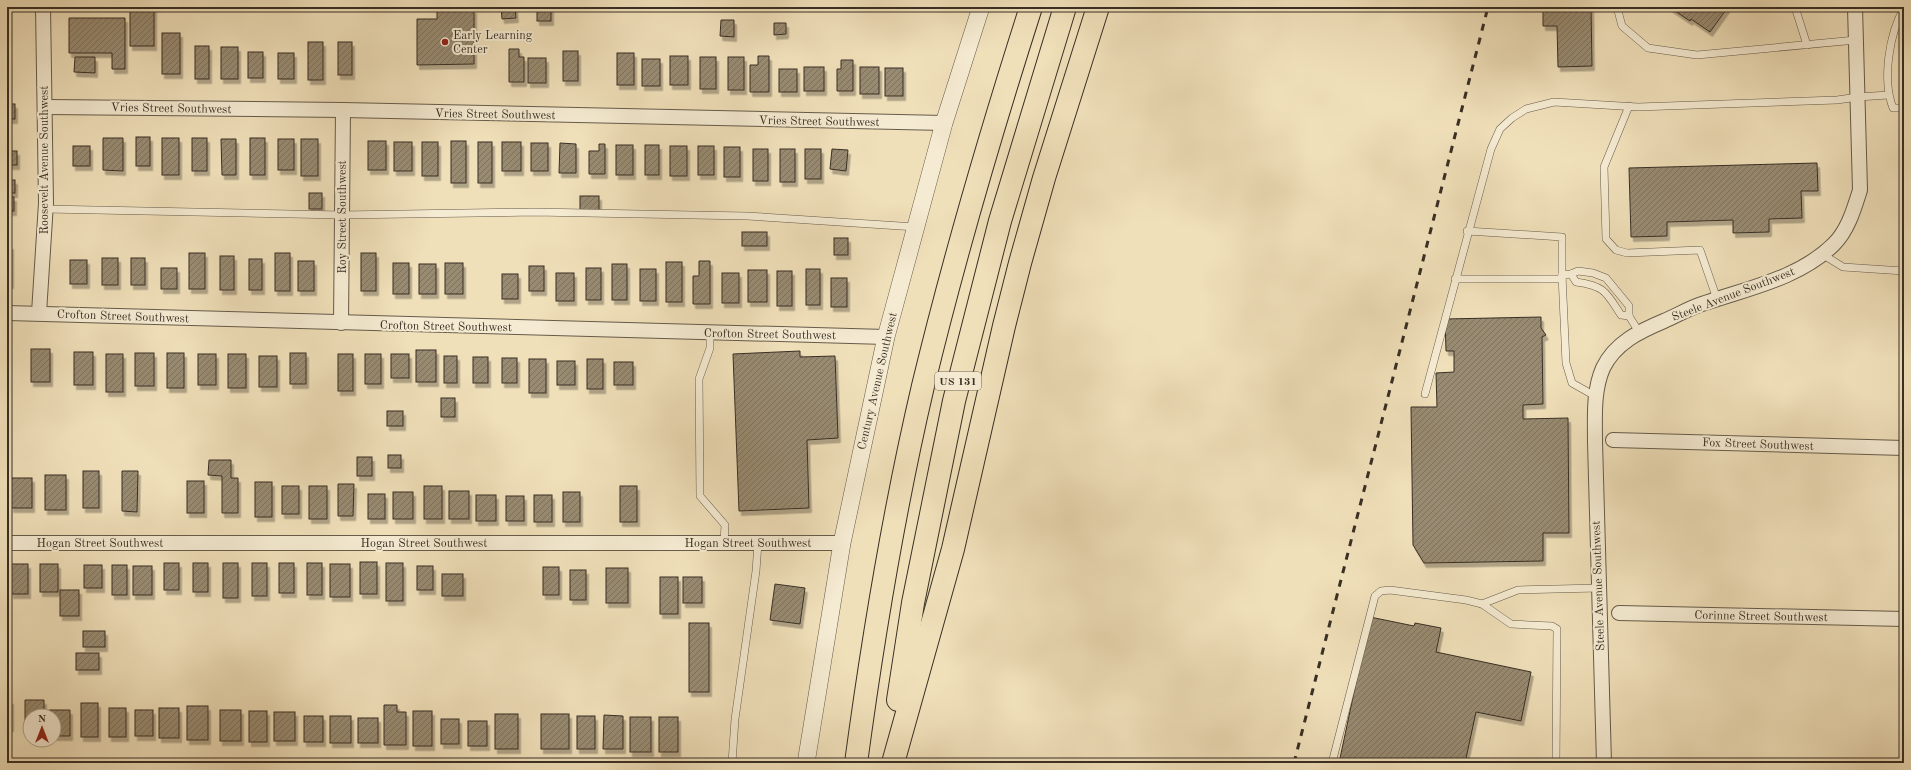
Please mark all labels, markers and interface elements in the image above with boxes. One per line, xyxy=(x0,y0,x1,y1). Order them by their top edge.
place label: Early Learning Center xyxy=(453,30,533,56)
marker: Early Learning Center xyxy=(440,37,450,47)
street label: Roosevelt Avenue Southwest xyxy=(39,86,51,235)
street label: Vries Street Southwest xyxy=(110,102,232,116)
street label: Vries Street Southwest xyxy=(434,108,556,122)
street label: Vries Street Southwest xyxy=(758,115,880,129)
street label: Roy Street Southwest xyxy=(337,160,349,274)
street label: Steele Avenue Southwest xyxy=(1670,266,1796,324)
street label: Crofton Street Southwest xyxy=(57,309,189,325)
street label: Century Avenue Southwest xyxy=(856,311,900,451)
street label: Crofton Street Southwest xyxy=(380,320,512,334)
street label: Crofton Street Southwest xyxy=(704,328,836,342)
road number: US 131 xyxy=(935,372,981,390)
street label: Fox Street Southwest xyxy=(1702,437,1814,453)
street label: Steele Avenue Southwest xyxy=(1591,521,1607,651)
street label: Hogan Street Southwest xyxy=(36,538,164,550)
street label: Hogan Street Southwest xyxy=(360,538,488,550)
street label: Hogan Street Southwest xyxy=(684,538,812,550)
street label: Corinne Street Southwest xyxy=(1694,610,1828,624)
north arrow xyxy=(22,708,62,748)
text: N xyxy=(38,714,47,725)

